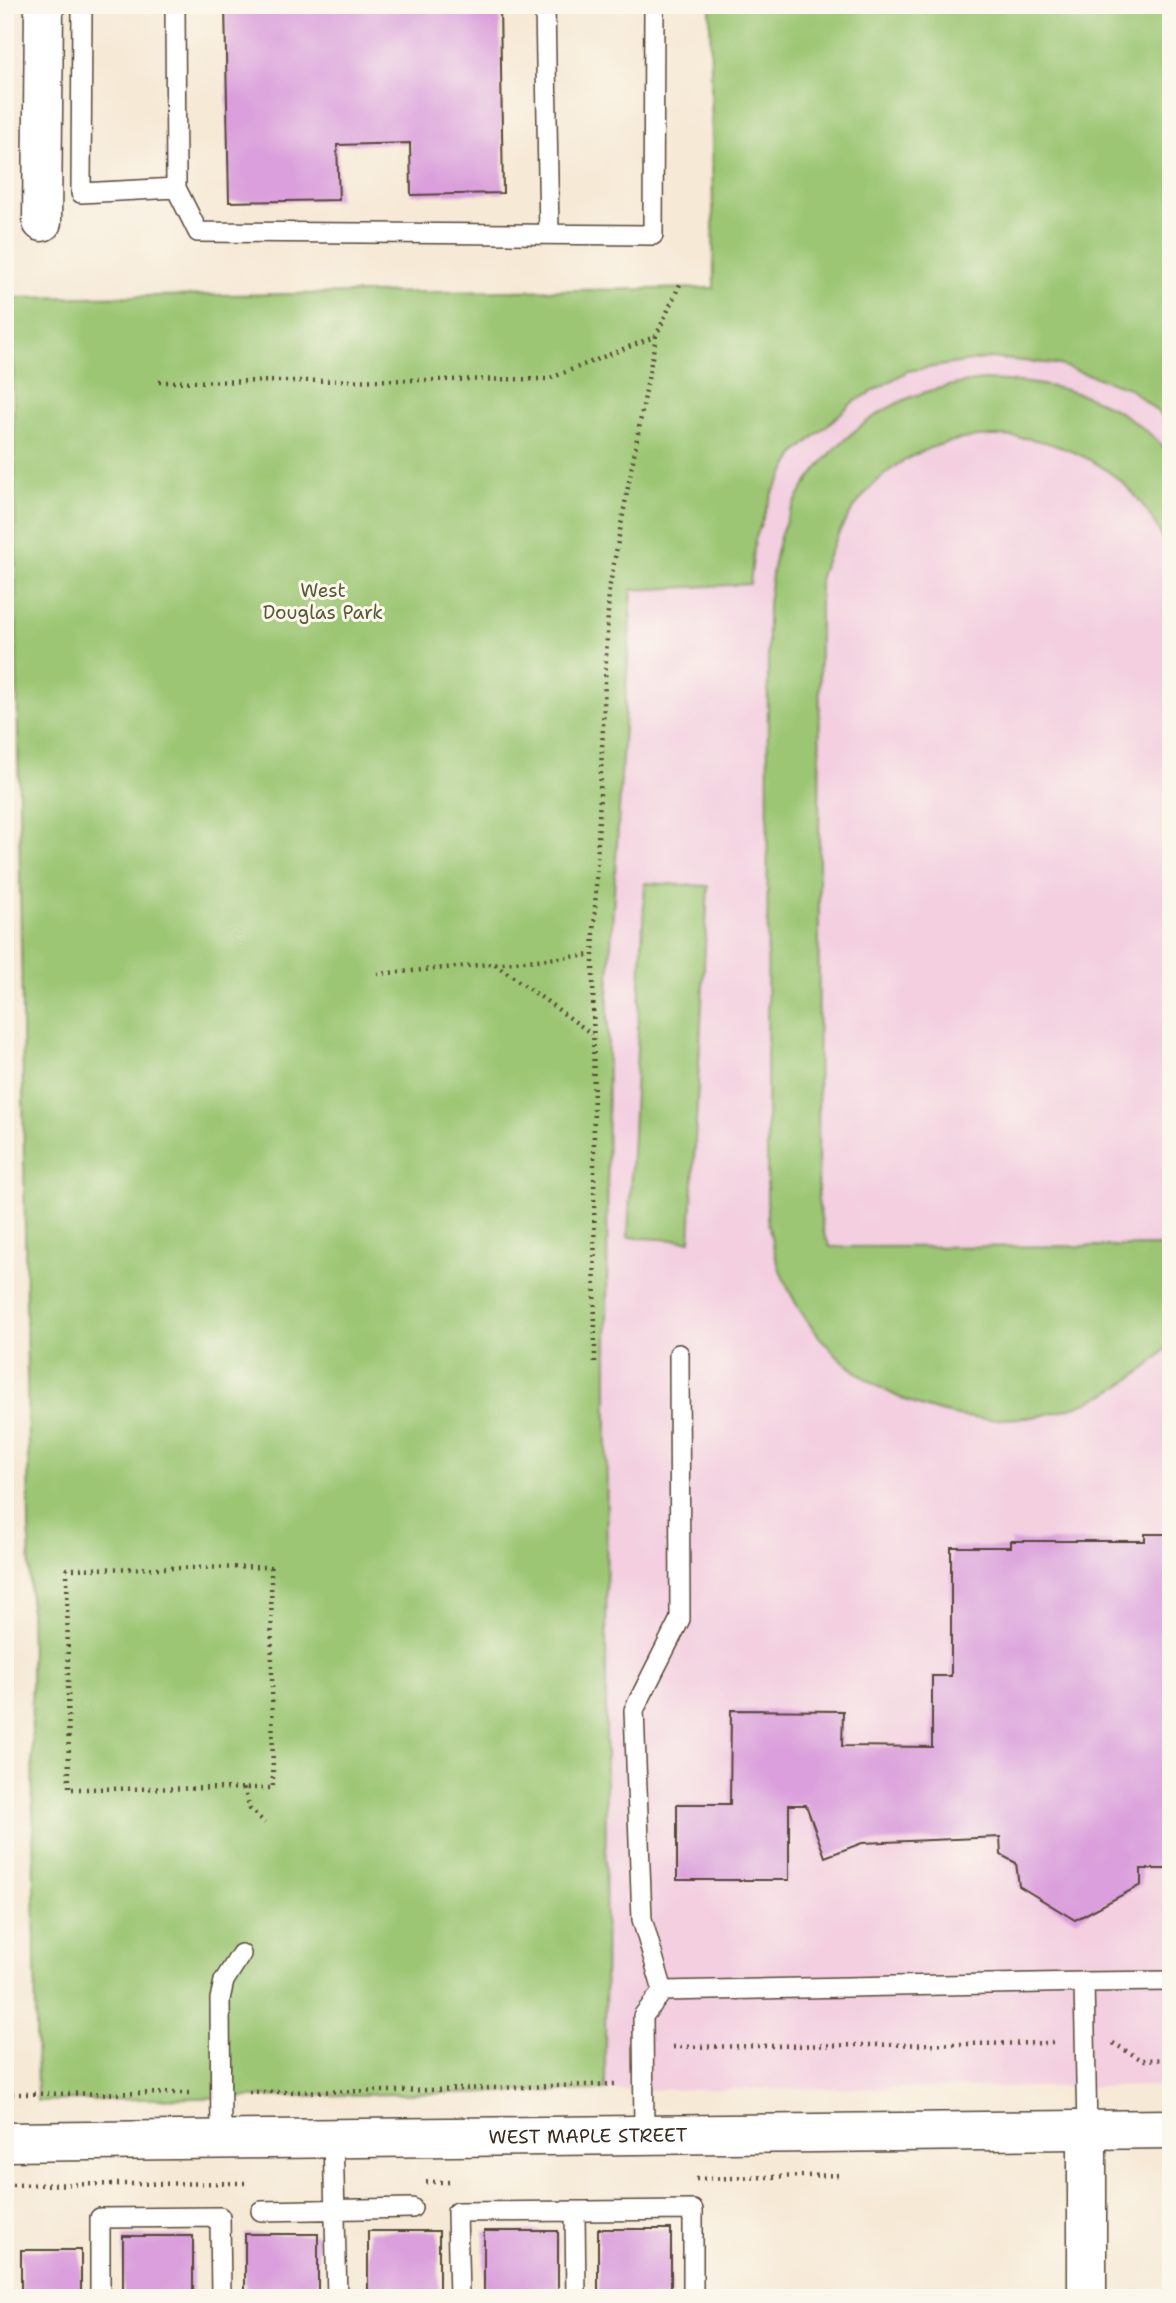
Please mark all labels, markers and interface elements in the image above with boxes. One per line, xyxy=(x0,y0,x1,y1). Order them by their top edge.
park label: West Douglas Park xyxy=(263,578,383,625)
street label: WEST MAPLE STREET xyxy=(488,2122,688,2150)

